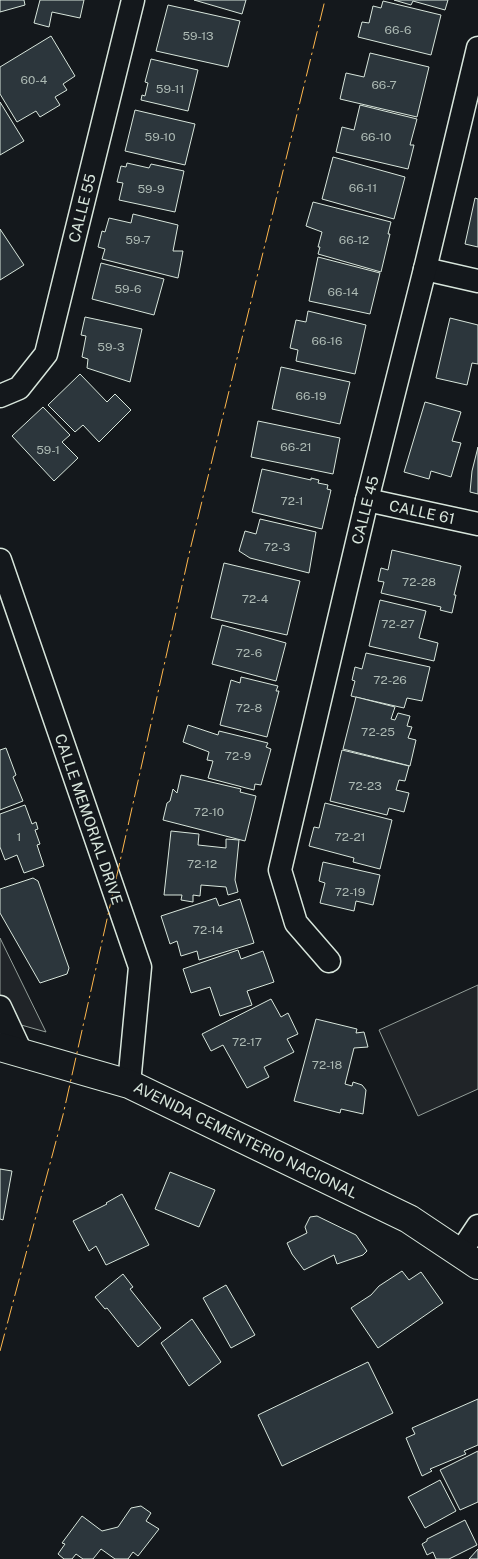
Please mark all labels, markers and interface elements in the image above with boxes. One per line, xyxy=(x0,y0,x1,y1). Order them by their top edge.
house number: 66-6 xyxy=(385,23,411,37)
house number: 59-13 xyxy=(182,29,214,43)
house number: 60-4 xyxy=(21,73,48,87)
house number: 66-7 xyxy=(371,78,397,92)
house number: 59-11 xyxy=(156,82,184,96)
house number: 59-10 xyxy=(144,130,176,144)
house number: 66-10 xyxy=(361,130,391,144)
street label: CALLE 55 xyxy=(65,172,99,244)
house number: 66-11 xyxy=(349,181,377,195)
house number: 59-9 xyxy=(137,182,165,196)
house number: 59-7 xyxy=(125,233,151,247)
house number: 66-12 xyxy=(339,233,369,247)
house number: 59-6 xyxy=(114,282,142,296)
house number: 66-14 xyxy=(328,285,359,299)
house number: 66-16 xyxy=(312,334,342,348)
house number: 59-3 xyxy=(97,340,125,354)
house number: 66-19 xyxy=(296,389,326,403)
house number: 66-21 xyxy=(280,440,312,454)
house number: 59-1 xyxy=(36,443,60,457)
street label: CALLE 45 xyxy=(348,474,382,546)
house number: 72-1 xyxy=(281,494,303,508)
street label: CALLE 61 xyxy=(388,497,456,527)
house number: 72-3 xyxy=(264,540,290,554)
house number: 72-28 xyxy=(402,575,436,589)
house number: 72-4 xyxy=(242,592,269,606)
house number: 72-27 xyxy=(381,617,415,631)
house number: 72-6 xyxy=(236,646,262,660)
house number: 72-26 xyxy=(373,673,407,687)
house number: 72-8 xyxy=(236,701,263,715)
house number: 72-25 xyxy=(361,725,395,739)
street label: CALLE MEMORIAL DRIVE xyxy=(52,731,126,907)
house number: 72-9 xyxy=(225,749,251,763)
house number: 72-23 xyxy=(348,779,382,793)
house number: 72-10 xyxy=(194,805,224,819)
house number: 1 xyxy=(17,830,21,844)
house number: 72-21 xyxy=(334,830,366,844)
house number: 72-12 xyxy=(187,857,217,871)
house number: 72-19 xyxy=(335,885,365,899)
house number: 72-14 xyxy=(193,923,224,937)
house number: 72-17 xyxy=(232,1035,262,1049)
house number: 72-18 xyxy=(312,1058,343,1072)
street label: AVENIDA CEMENTERIO NACIONAL xyxy=(131,1078,361,1202)

